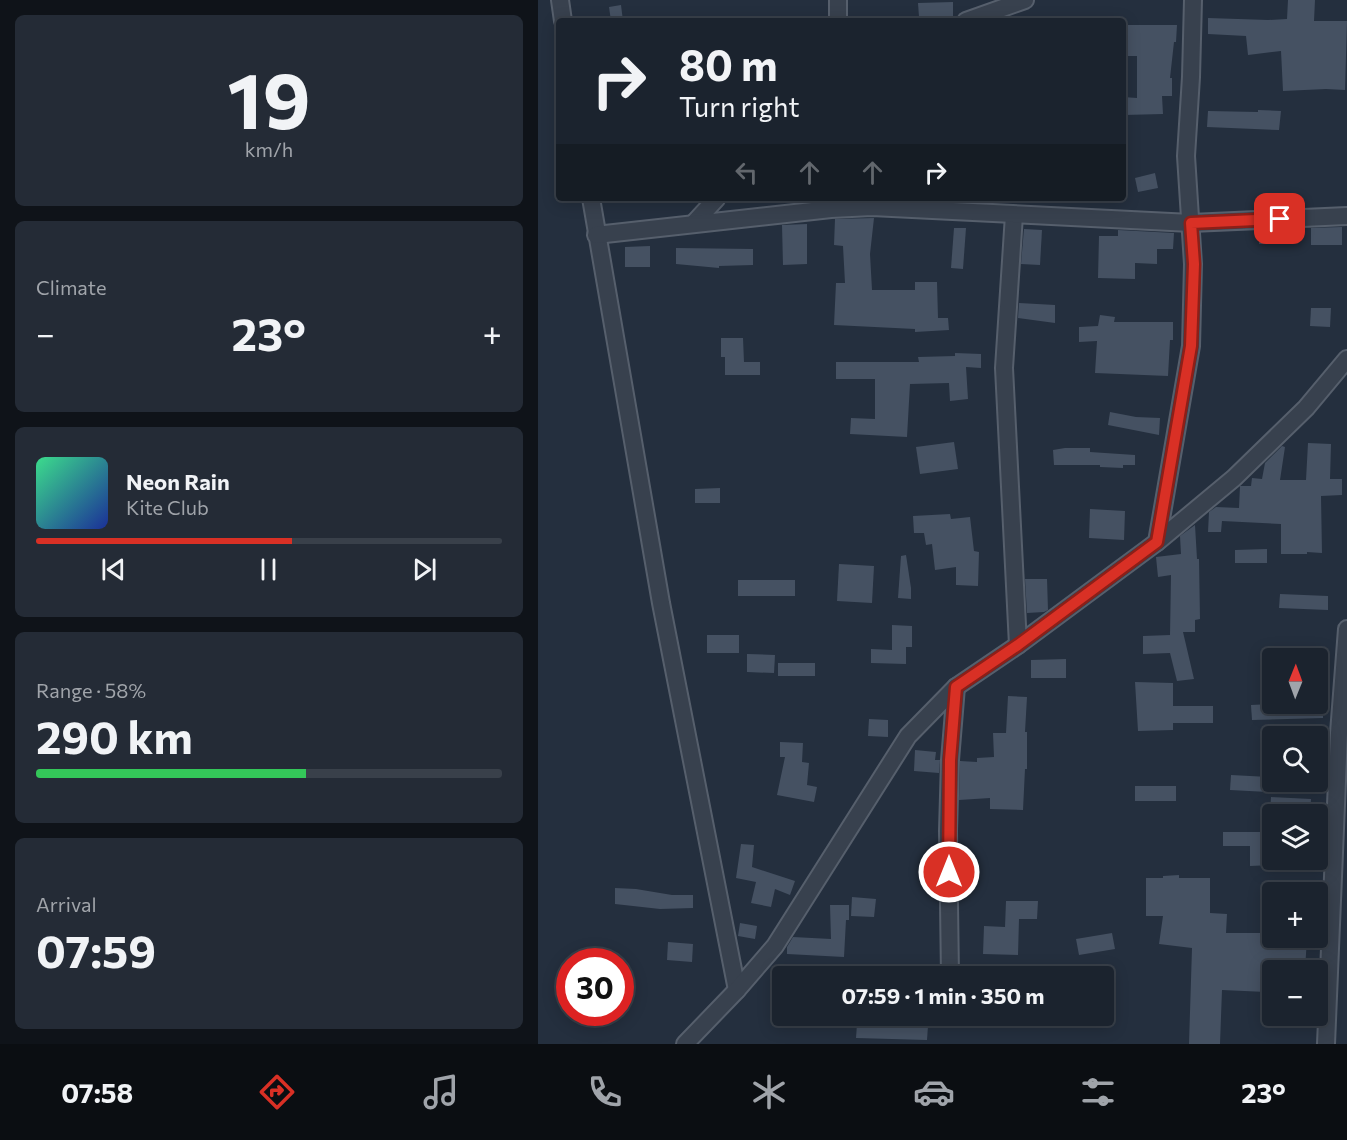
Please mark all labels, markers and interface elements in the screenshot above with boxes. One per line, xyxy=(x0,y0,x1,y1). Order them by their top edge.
text: 80 m xyxy=(679,38,778,90)
icon: right xyxy=(580,42,658,120)
text: 19 xyxy=(227,50,311,145)
text: Turn right xyxy=(679,90,799,123)
text: km/h xyxy=(245,137,293,161)
icon: left xyxy=(730,156,763,189)
icon: ahead xyxy=(793,156,826,189)
icon: ahead xyxy=(856,156,889,189)
icon: right xyxy=(919,156,952,189)
pin xyxy=(1254,193,1305,244)
icon: arrive xyxy=(1263,202,1296,235)
text: Climate xyxy=(36,275,106,299)
text: 23° xyxy=(232,305,306,360)
text: − xyxy=(36,312,55,353)
text: + xyxy=(483,312,502,353)
text: Neon Rain xyxy=(126,468,230,495)
text: Kite Club xyxy=(126,495,209,519)
icon: previous xyxy=(97,553,130,586)
icon: pause xyxy=(252,553,285,586)
icon: next xyxy=(408,553,441,586)
north arrow xyxy=(1262,648,1328,714)
map controls xyxy=(1262,648,1328,1026)
text: Range · 58% xyxy=(36,678,146,702)
text: 290 km xyxy=(36,708,193,763)
button: search xyxy=(1262,726,1328,792)
button: layers xyxy=(1262,804,1328,870)
position arrow xyxy=(917,840,981,904)
button: + xyxy=(1262,882,1328,948)
text: Arrival xyxy=(36,892,97,916)
text: 07:59 xyxy=(36,922,156,977)
speed limit sign: 30 xyxy=(556,948,634,1026)
button: − xyxy=(1262,960,1328,1026)
text: 07:59 · 1 min · 350 m xyxy=(841,982,1045,1009)
icon: directions xyxy=(256,1071,298,1113)
icon: music xyxy=(420,1071,462,1113)
icon: phone xyxy=(584,1071,626,1113)
icon: climate xyxy=(748,1071,790,1113)
icon: car xyxy=(913,1071,955,1113)
icon: filters xyxy=(1077,1071,1119,1113)
text: 07:58 xyxy=(61,1076,133,1109)
text: 23° xyxy=(1241,1076,1286,1109)

